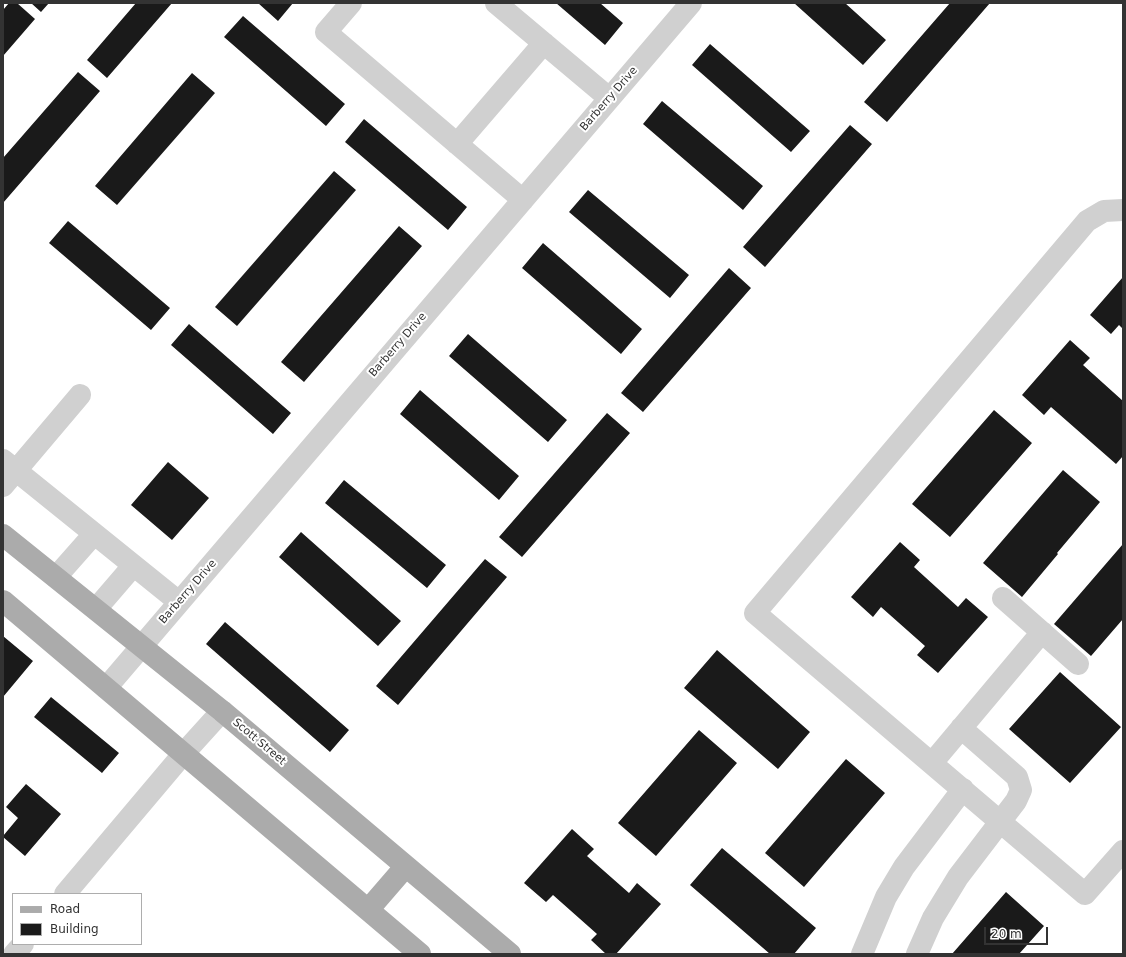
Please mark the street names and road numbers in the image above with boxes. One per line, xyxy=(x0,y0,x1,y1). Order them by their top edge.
street label: Barberry Drive xyxy=(578,64,640,134)
street label: Barberry Drive xyxy=(367,310,429,380)
street label: Barberry Drive xyxy=(157,557,219,627)
street label: Scott Street xyxy=(230,716,288,768)

